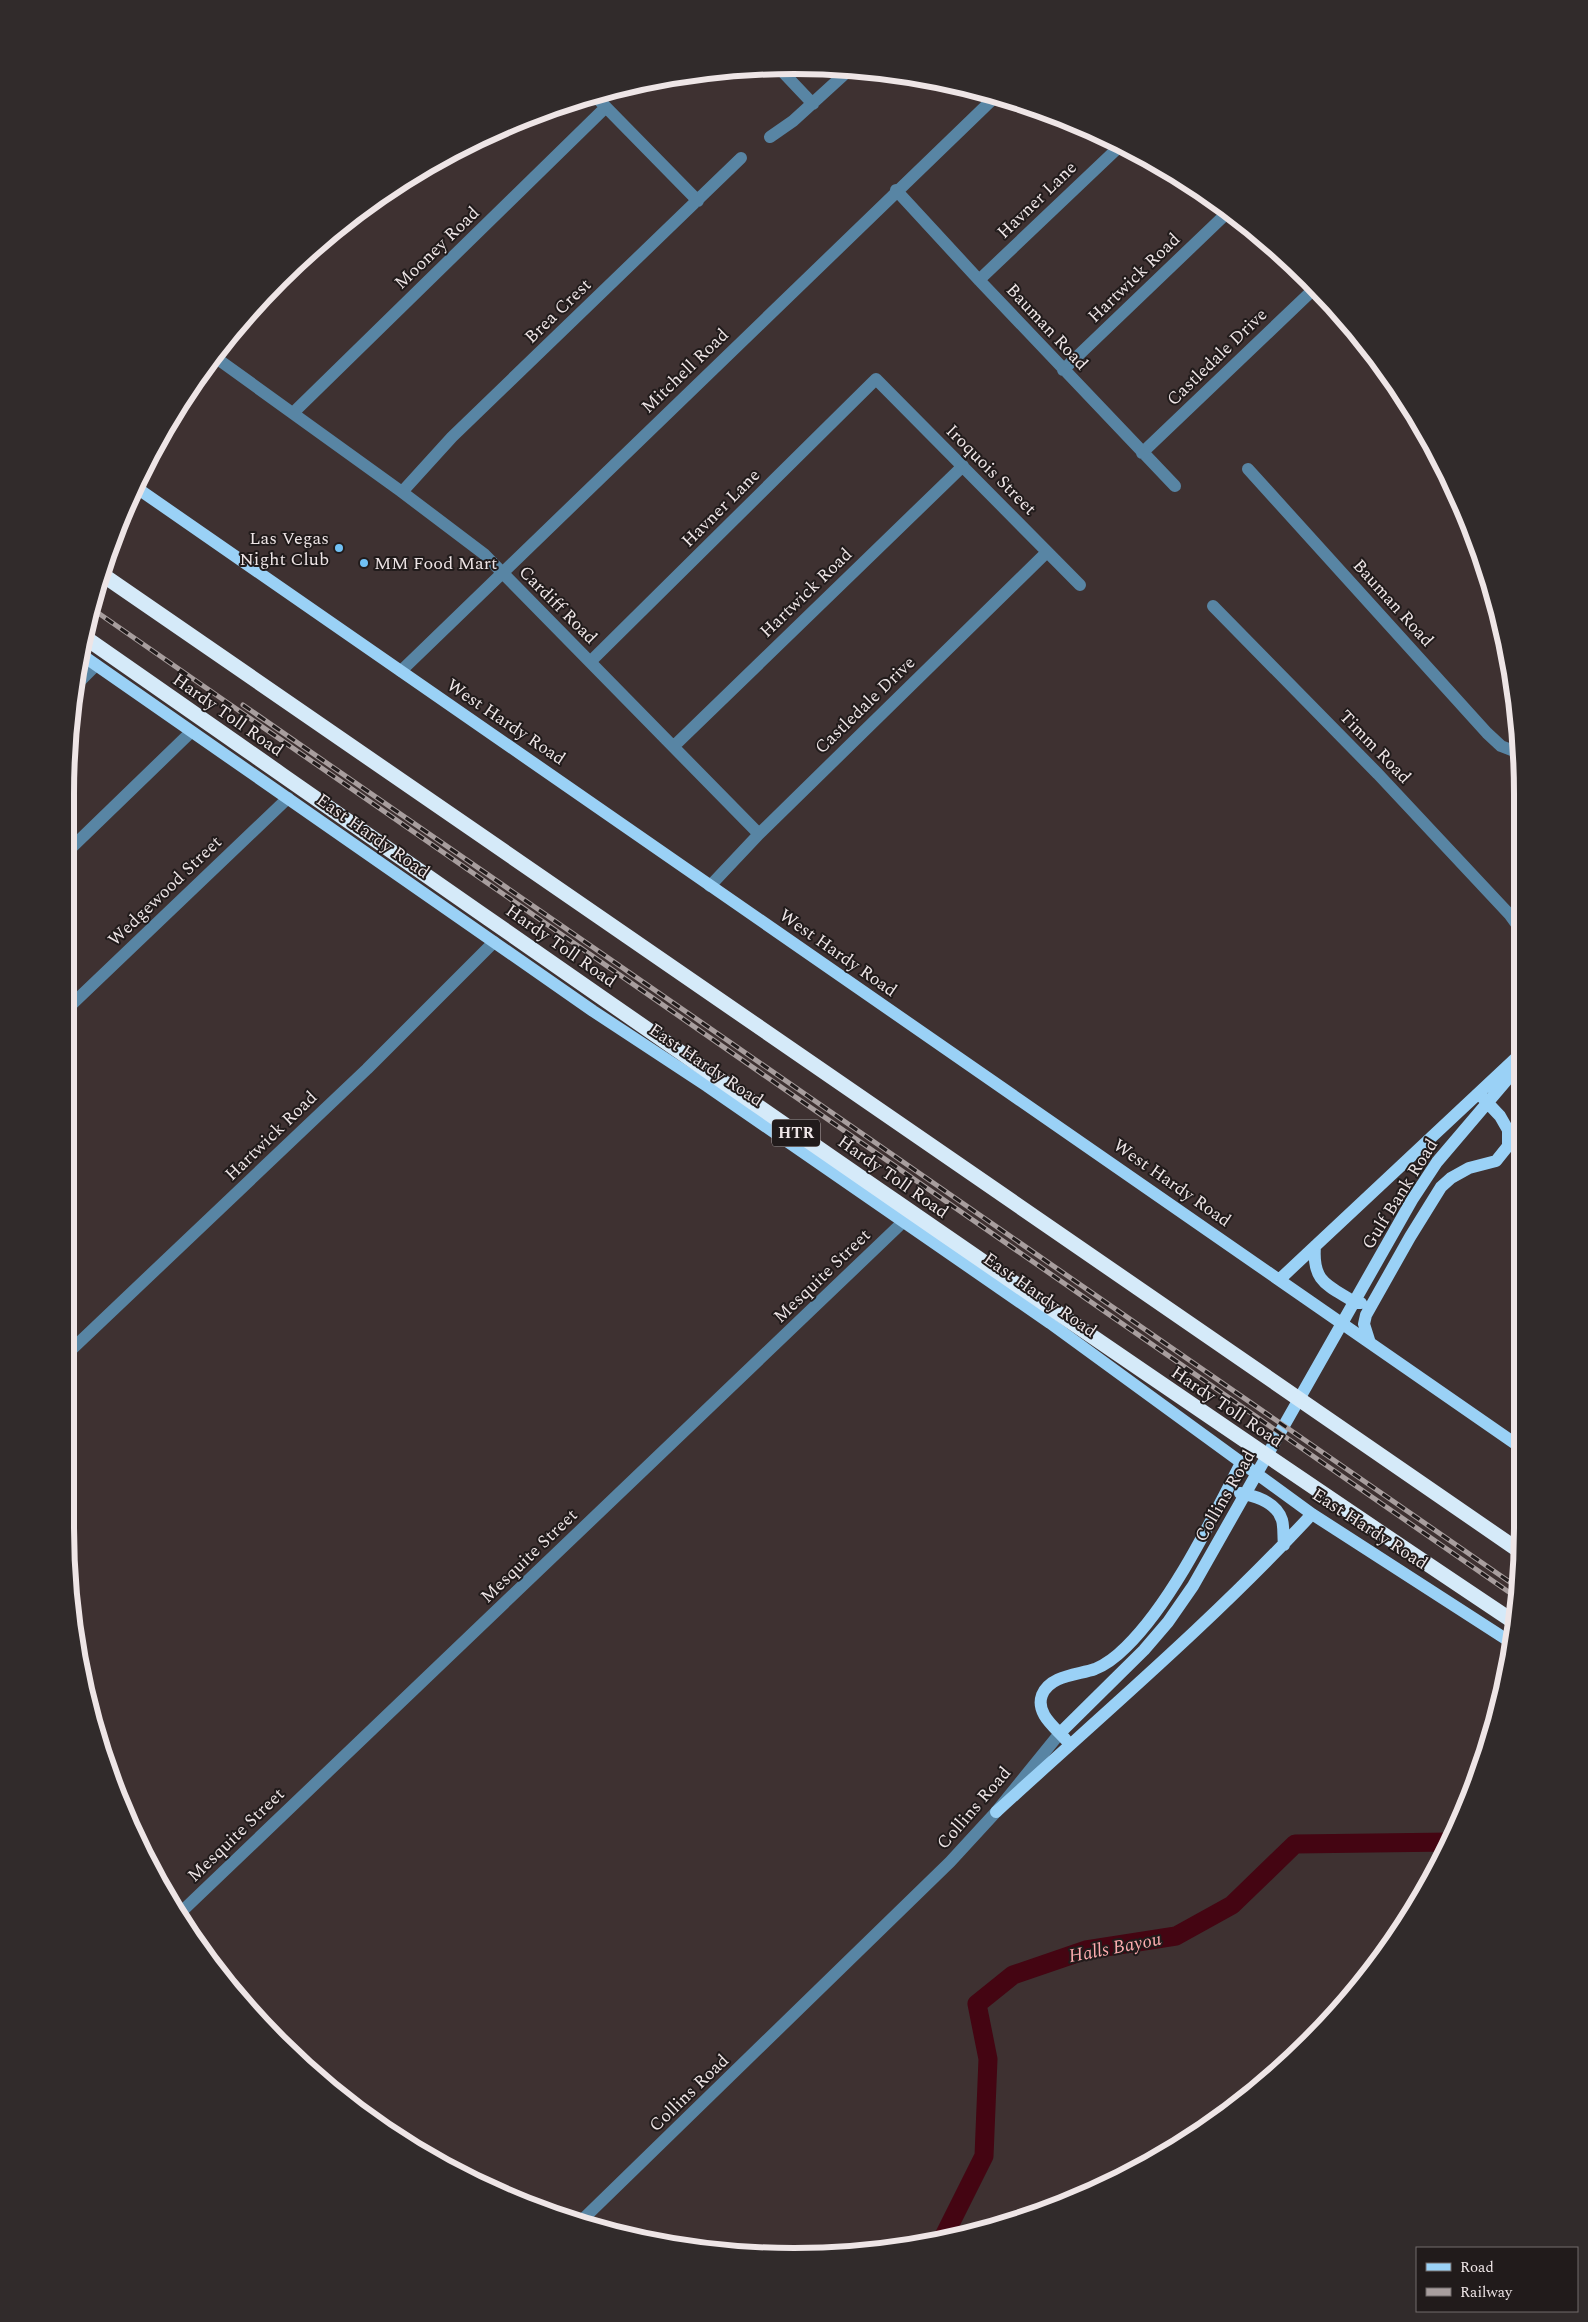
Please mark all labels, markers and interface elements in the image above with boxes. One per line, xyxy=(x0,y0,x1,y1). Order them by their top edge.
street label: Havner Lane xyxy=(991,155,1083,245)
street label: Mooney Road xyxy=(388,200,486,296)
street label: Hartwick Road xyxy=(1082,227,1186,329)
street label: Brea Crest xyxy=(518,272,598,350)
street label: Bauman Road xyxy=(999,277,1095,377)
street label: Castledale Drive xyxy=(1160,302,1274,412)
street label: Mitchell Road xyxy=(635,322,735,420)
street label: Iroquois Street xyxy=(939,418,1043,522)
street label: Havner Lane xyxy=(675,462,767,554)
place label: Las Vegas Night Club xyxy=(239,525,329,573)
marker: Las Vegas Night Club xyxy=(333,542,345,554)
street label: Hartwick Road xyxy=(754,542,858,644)
place label: MM Food Mart xyxy=(374,550,497,577)
street label: Bauman Road xyxy=(1346,553,1440,653)
marker: MM Food Mart xyxy=(358,557,370,569)
street label: Cardiff Road xyxy=(512,559,604,651)
street label: Castledale Drive xyxy=(808,650,922,760)
street label: Hardy Toll Road xyxy=(167,667,289,763)
street label: West Hardy Road xyxy=(441,672,571,772)
street label: Timm Road xyxy=(1333,704,1417,790)
street label: East Hardy Road xyxy=(311,787,435,885)
street label: Wedgewood Street xyxy=(102,829,228,953)
street label: Hardy Toll Road xyxy=(500,898,622,994)
street label: West Hardy Road xyxy=(773,902,903,1004)
street label: East Hardy Road xyxy=(643,1017,769,1113)
street label: Hartwick Road xyxy=(219,1085,323,1187)
road number: HTR xyxy=(772,1120,820,1146)
street label: Hardy Toll Road xyxy=(832,1129,954,1225)
street label: West Hardy Road xyxy=(1107,1132,1237,1234)
street label: Gulf Bank Road xyxy=(1355,1133,1445,1255)
street label: Mesquite Street xyxy=(767,1222,877,1330)
street label: East Hardy Road xyxy=(978,1246,1102,1344)
street label: Hardy Toll Road xyxy=(1165,1359,1289,1455)
street label: Collins Road xyxy=(1188,1445,1262,1547)
street label: East Hardy Road xyxy=(1307,1481,1433,1577)
street label: Mesquite Street xyxy=(474,1502,584,1610)
street label: Collins Road xyxy=(930,1761,1018,1855)
street label: Mesquite Street xyxy=(181,1781,291,1889)
water label: Halls Bayou xyxy=(1066,1925,1164,1971)
street label: Collins Road xyxy=(643,2048,735,2138)
legend xyxy=(1416,2247,1578,2312)
text: Road xyxy=(1460,2256,1494,2279)
text: Railway xyxy=(1460,2281,1513,2304)

